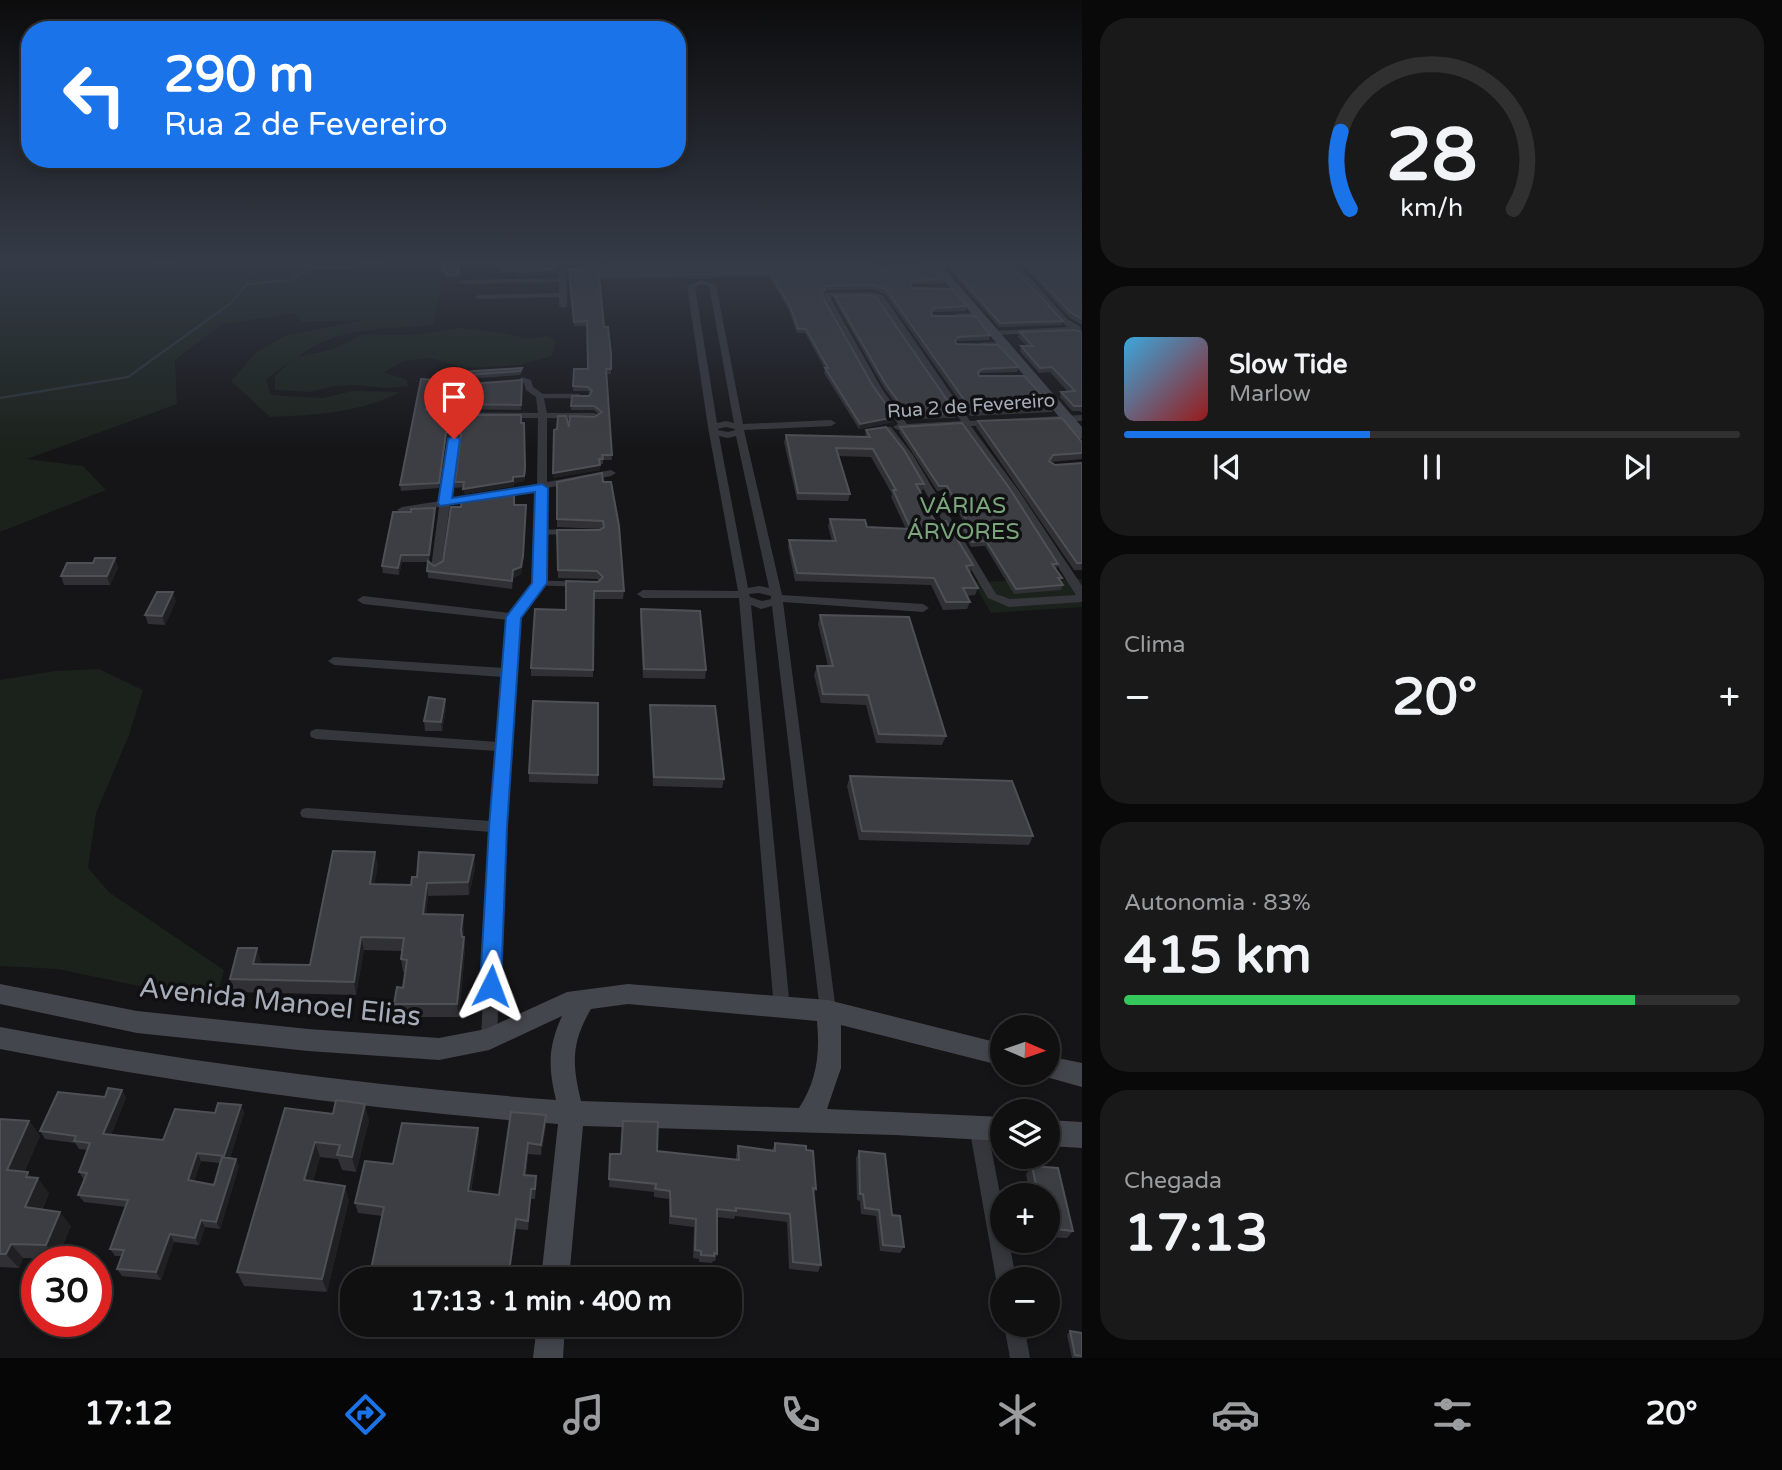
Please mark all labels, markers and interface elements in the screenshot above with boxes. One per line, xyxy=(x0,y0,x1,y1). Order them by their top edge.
text: 290 m xyxy=(164,46,314,105)
icon: left xyxy=(49,49,140,140)
text: Rua 2 de Fevereiro xyxy=(164,106,448,144)
text: 28 xyxy=(1386,112,1478,200)
text: km/h xyxy=(1401,193,1463,223)
text: Slow Tide xyxy=(1229,349,1347,380)
pin xyxy=(424,367,484,439)
icon: arrive xyxy=(435,378,473,416)
text: Marlow xyxy=(1229,380,1311,408)
street label: Rua 2 de Fevereiro xyxy=(886,389,1056,423)
icon: previous xyxy=(1208,448,1246,486)
icon: pause xyxy=(1413,448,1451,486)
icon: next xyxy=(1618,448,1656,486)
park label: VÁRIAS ÁRVORES xyxy=(906,492,1020,546)
text: Clima xyxy=(1124,631,1185,659)
text: 20° xyxy=(1392,666,1477,729)
text: − xyxy=(1124,675,1151,721)
text: + xyxy=(1719,675,1740,721)
text: Autonomia · 83% xyxy=(1124,889,1311,917)
text: 415 km xyxy=(1124,924,1312,987)
position arrow xyxy=(454,949,528,1023)
street label: Avenida Manoel Elias xyxy=(137,970,423,1034)
north arrow xyxy=(990,1015,1060,1085)
map controls xyxy=(990,1015,1060,1337)
button: layers xyxy=(990,1099,1060,1169)
text: Chegada xyxy=(1124,1167,1222,1195)
button: + xyxy=(990,1183,1060,1253)
text: 17:13 xyxy=(1124,1202,1268,1265)
speed limit sign: 30 xyxy=(21,1246,112,1337)
button: − xyxy=(990,1267,1060,1337)
text: 17:13 · 1 min · 400 m xyxy=(410,1286,672,1317)
icon: directions xyxy=(341,1390,390,1439)
icon: music xyxy=(559,1390,608,1439)
icon: phone xyxy=(776,1390,825,1439)
icon: climate xyxy=(993,1390,1042,1439)
icon: car xyxy=(1211,1390,1260,1439)
icon: filters xyxy=(1428,1390,1477,1439)
text: 17:12 xyxy=(84,1395,173,1433)
text: 20° xyxy=(1645,1395,1698,1433)

